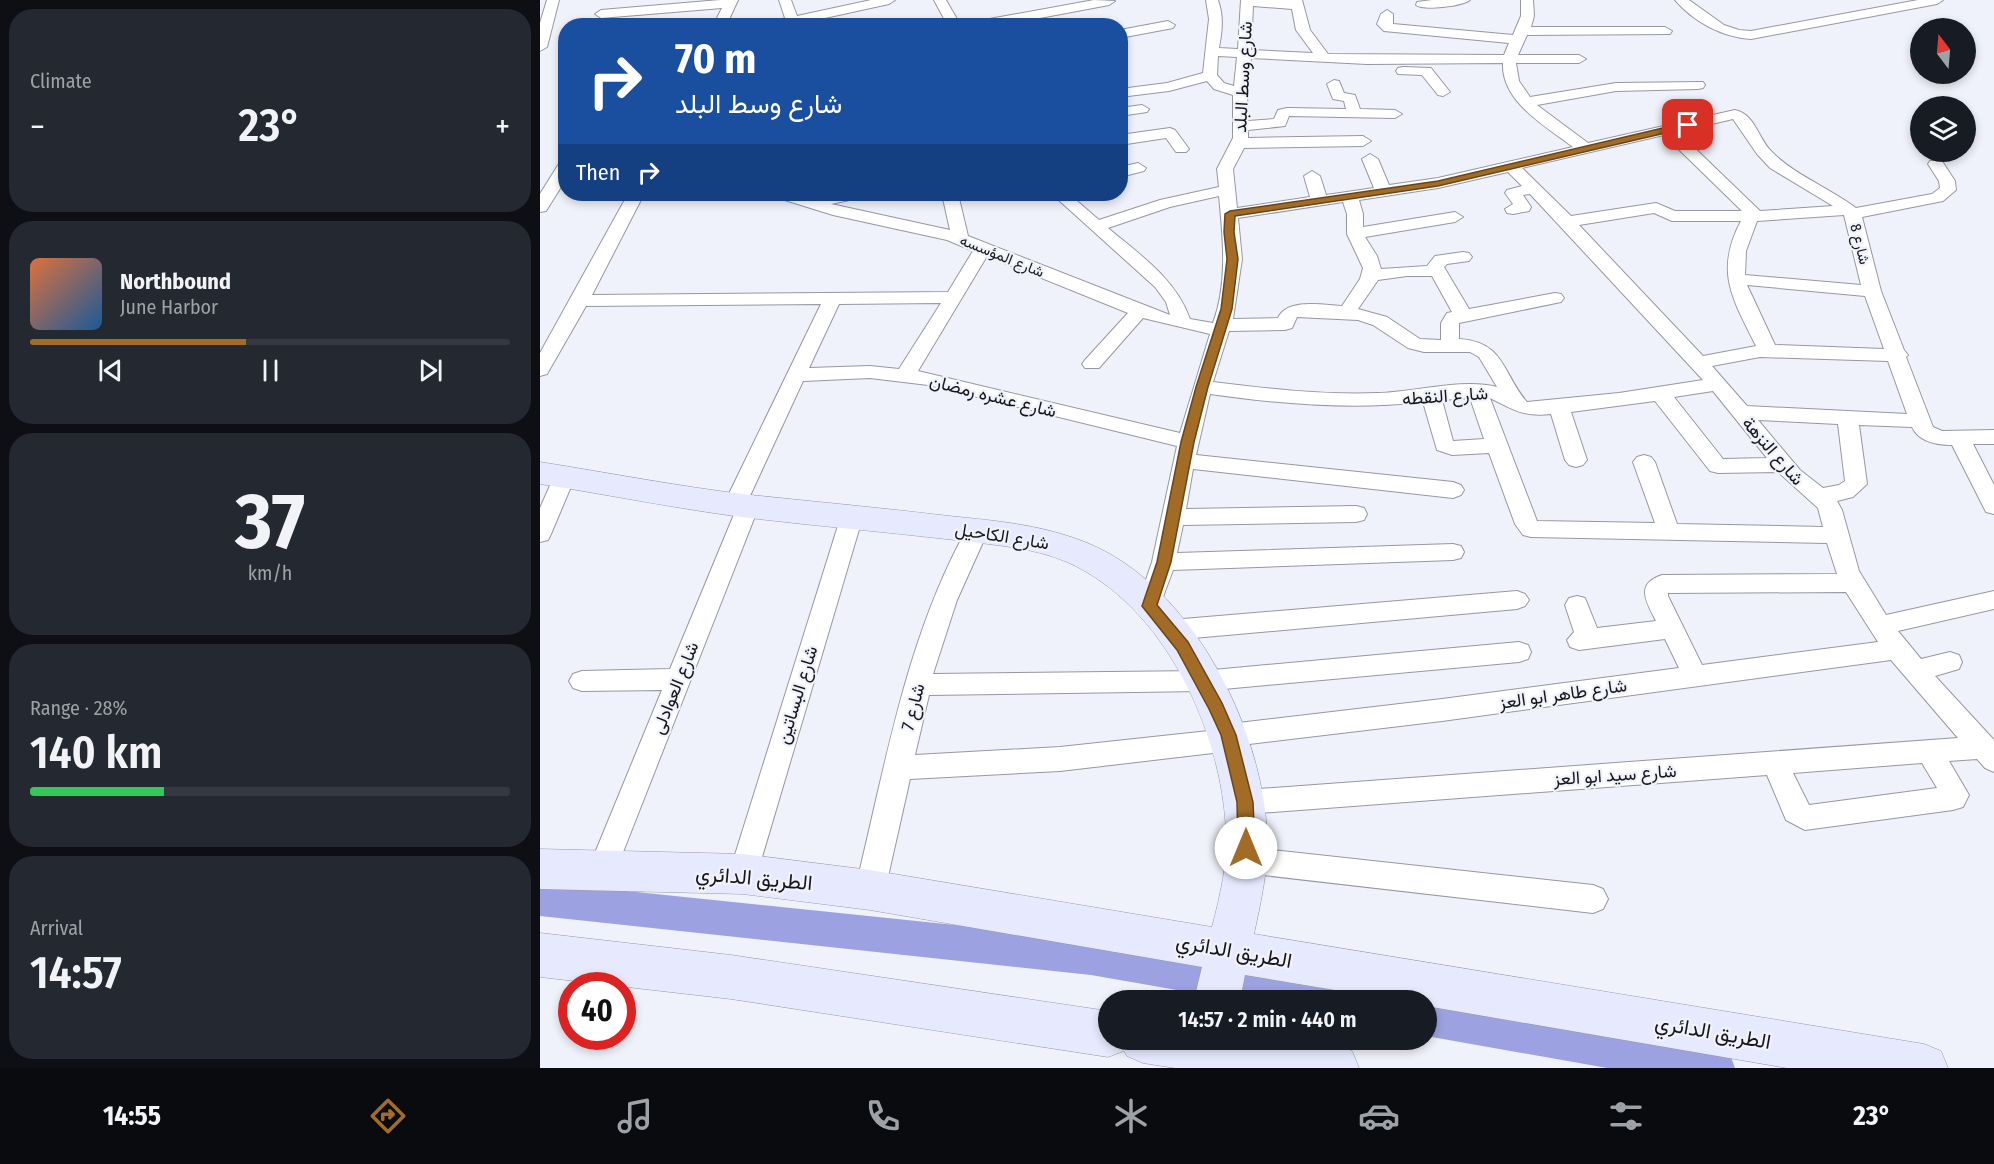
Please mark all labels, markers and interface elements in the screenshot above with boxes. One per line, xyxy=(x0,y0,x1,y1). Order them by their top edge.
north arrow xyxy=(1910,18,1976,84)
map controls xyxy=(1910,18,1976,162)
street label: شارع وسط البلد xyxy=(1229,21,1258,133)
text: 70 m xyxy=(675,34,756,84)
icon: right xyxy=(576,42,654,120)
text: Climate xyxy=(30,69,92,93)
text: شارع وسط البلد xyxy=(675,88,842,120)
button: layers xyxy=(1910,96,1976,162)
text: 23° xyxy=(239,99,301,153)
pin xyxy=(1662,99,1713,150)
text: − xyxy=(30,107,45,147)
text: + xyxy=(495,107,510,147)
icon: arrive xyxy=(1671,108,1704,141)
icon: right xyxy=(632,156,665,189)
text: Then xyxy=(576,159,620,186)
street label: شارع 8 xyxy=(1844,222,1874,267)
street label: شارع المؤسسه xyxy=(957,231,1047,283)
text: Northbound xyxy=(120,268,231,295)
text: June Harbor xyxy=(120,295,218,319)
icon: previous xyxy=(94,354,127,387)
icon: pause xyxy=(254,354,287,387)
icon: next xyxy=(414,354,447,387)
street label: شارع عشره رمضان xyxy=(927,370,1059,423)
street label: شارع النقطه xyxy=(1401,382,1489,411)
street label: شارع النزهة xyxy=(1737,412,1809,490)
text: 37 xyxy=(235,475,305,569)
street label: شارع الكاحيل xyxy=(953,518,1051,555)
text: km/h xyxy=(248,561,292,585)
street label: شارع العوادلى xyxy=(646,639,704,738)
street label: شارع البساتين xyxy=(772,643,823,747)
street label: شارع طاهر ابو العز xyxy=(1497,674,1628,715)
street label: شارع 7 xyxy=(897,681,930,733)
text: Range · 28% xyxy=(30,696,127,720)
text: 140 km xyxy=(30,726,162,780)
street label: شارع سيد ابو العز xyxy=(1552,760,1677,791)
position arrow xyxy=(1214,816,1278,880)
street label: الطريق الدائري xyxy=(694,860,814,900)
text: Arrival xyxy=(30,916,83,940)
street label: الطريق الدائري xyxy=(1173,928,1294,978)
text: 14:57 xyxy=(30,946,122,1000)
speed limit sign: 40 xyxy=(558,972,636,1050)
text: 14:57 · 2 min · 440 m xyxy=(1178,1006,1357,1033)
street label: الطريق الدائري xyxy=(1652,1009,1773,1059)
icon: directions xyxy=(367,1095,409,1137)
icon: music xyxy=(614,1095,656,1137)
icon: phone xyxy=(862,1095,904,1137)
icon: climate xyxy=(1110,1095,1152,1137)
icon: car xyxy=(1358,1095,1400,1137)
icon: filters xyxy=(1605,1095,1647,1137)
text: 14:55 xyxy=(103,1100,161,1132)
text: 23° xyxy=(1853,1100,1891,1132)

